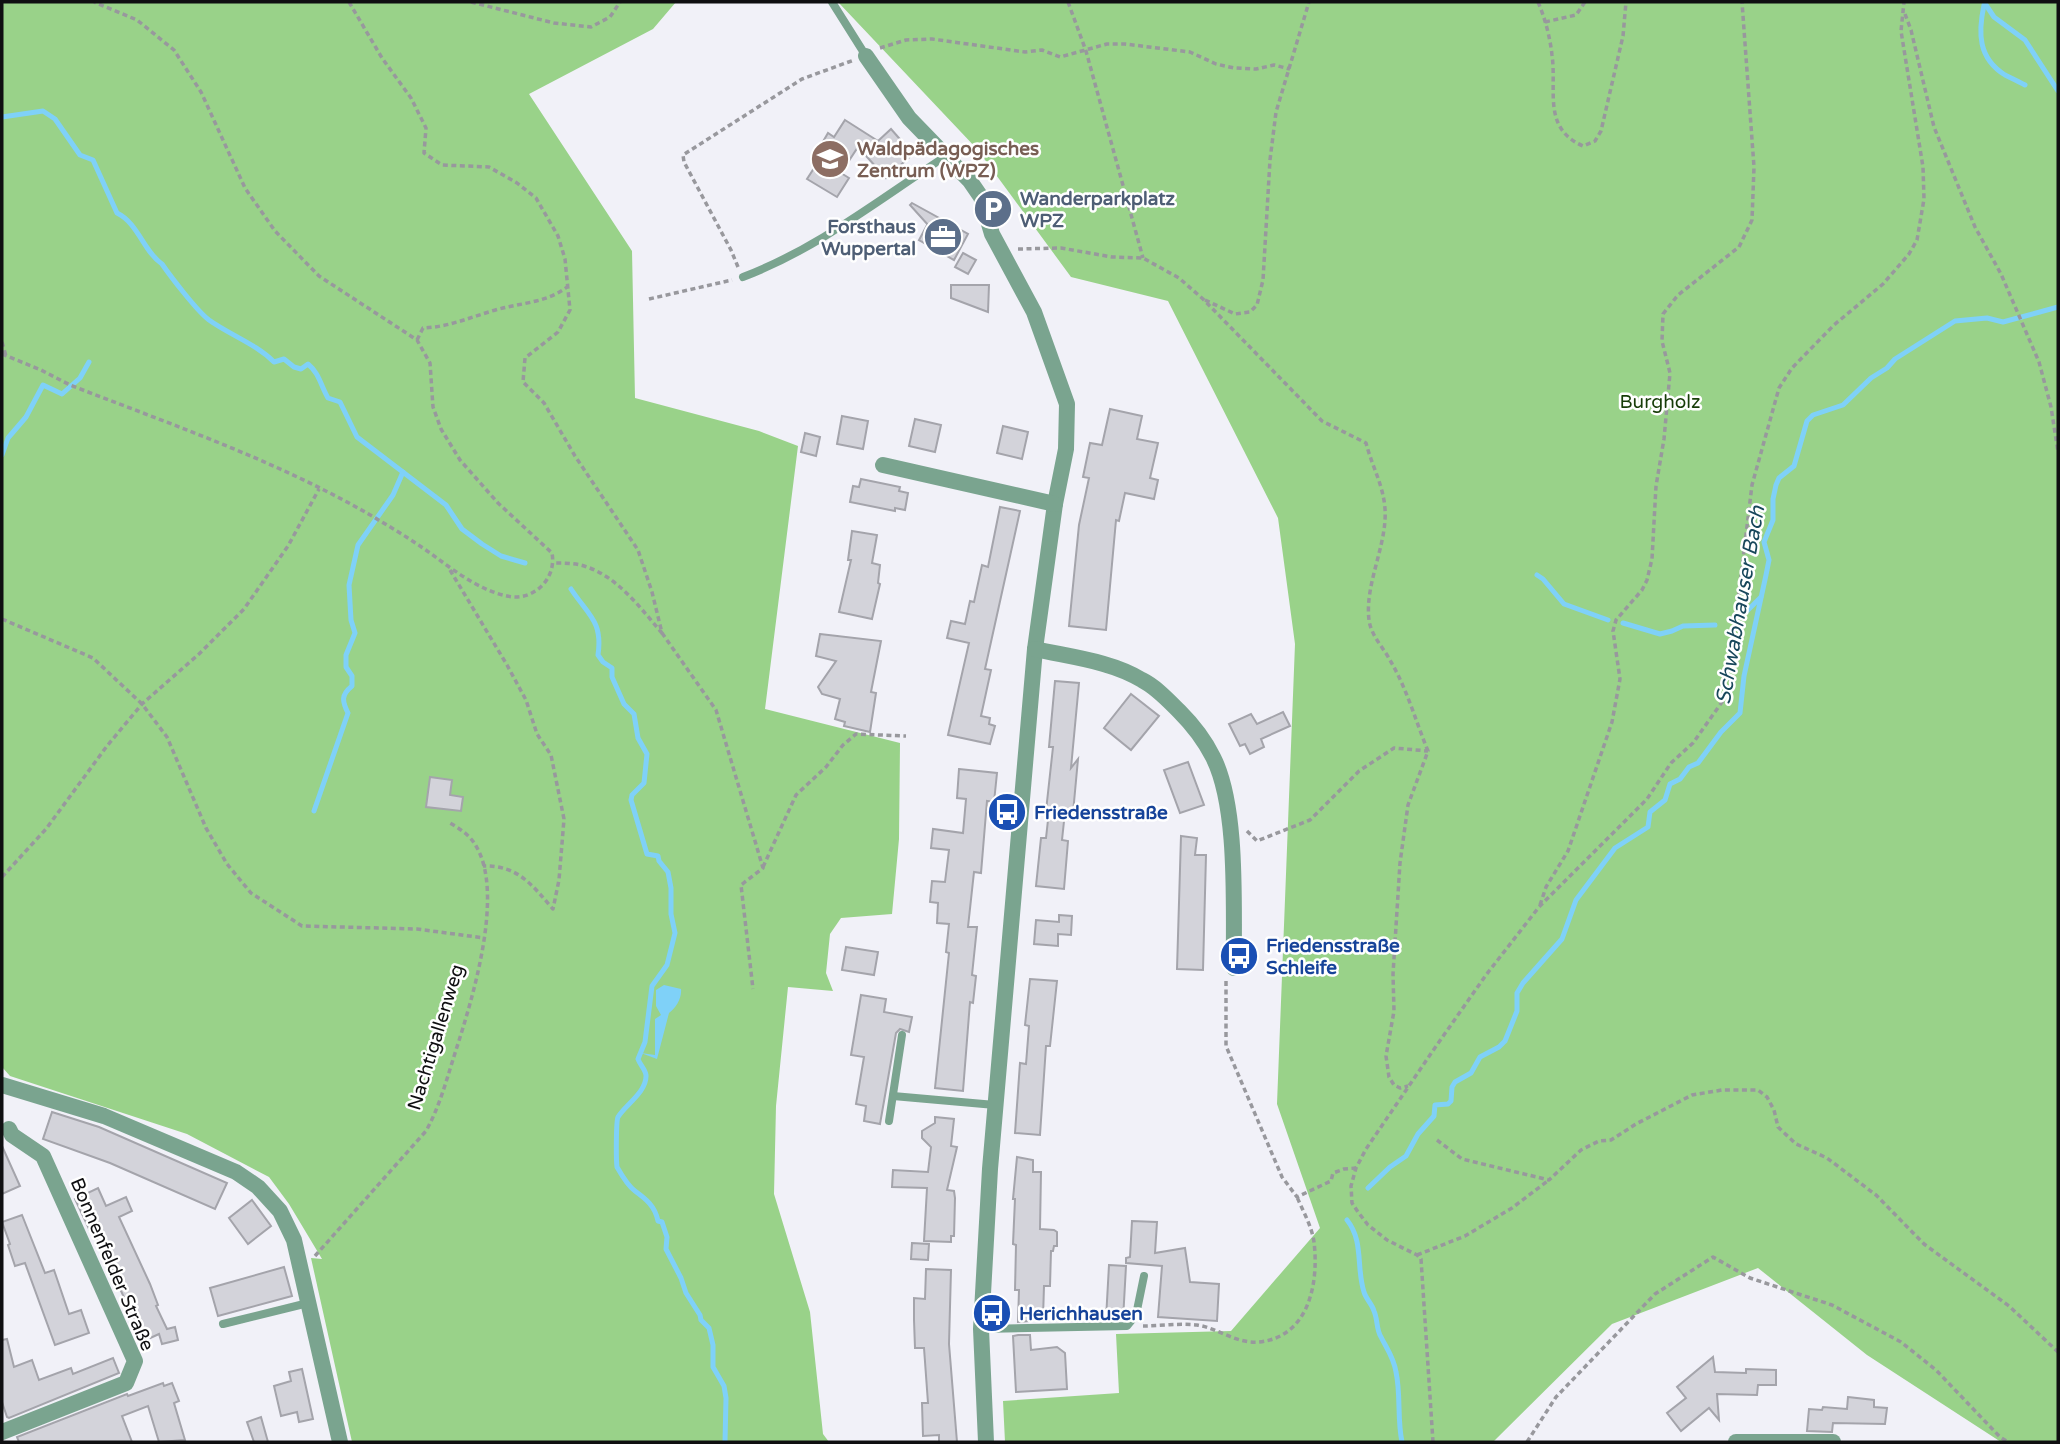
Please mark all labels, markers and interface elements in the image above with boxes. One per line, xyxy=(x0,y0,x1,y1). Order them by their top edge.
school or university icon: Waldpädagogisches Zentrum (WPZ) xyxy=(809,138,851,180)
place label: Waldpädagogisches Zentrum (WPZ) xyxy=(857,138,1039,182)
parking icon: Wanderparkplatz WPZ xyxy=(972,188,1014,230)
place label: Wanderparkplatz WPZ xyxy=(1020,188,1175,232)
place label: Forsthaus Wuppertal xyxy=(821,216,916,261)
office icon: Forsthaus Wuppertal xyxy=(922,216,964,258)
park label: Burgholz xyxy=(1620,391,1700,413)
water label: Schwabhauser Bach xyxy=(1711,503,1770,706)
bus stop icon: Friedensstraße xyxy=(986,791,1028,833)
place label: Friedensstraße xyxy=(1034,802,1168,824)
bus stop icon: Friedensstraße Schleife xyxy=(1218,935,1260,977)
place label: Friedensstraße Schleife xyxy=(1266,935,1400,979)
street label: Nachtigallenweg xyxy=(403,962,469,1113)
street label: Bonnenfelder Straße xyxy=(66,1175,159,1354)
bus stop icon: Herichhausen xyxy=(971,1292,1013,1334)
place label: Herichhausen xyxy=(1019,1303,1143,1325)

